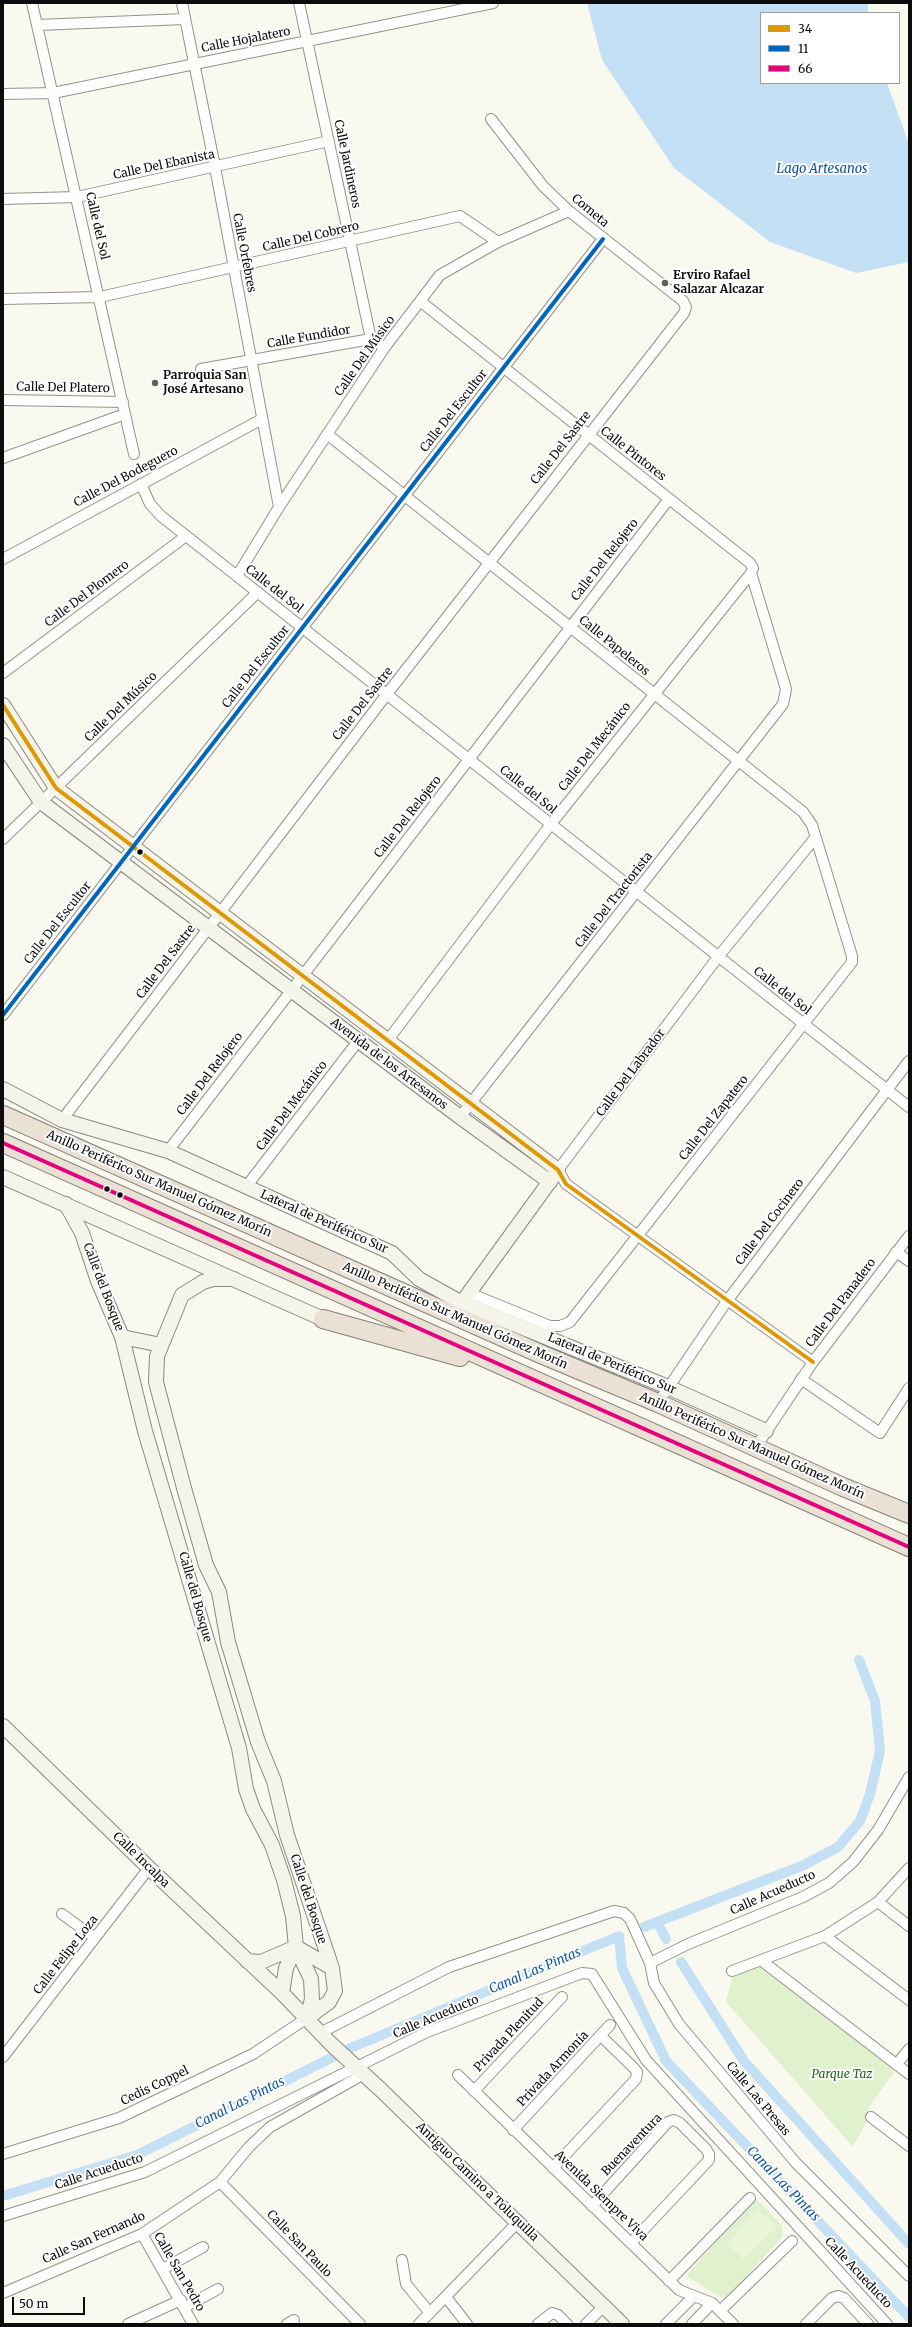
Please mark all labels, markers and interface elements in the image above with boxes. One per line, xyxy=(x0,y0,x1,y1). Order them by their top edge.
legend xyxy=(760,12,900,84)
text: 34 xyxy=(798,21,812,36)
street label: Calle Hojalatero xyxy=(200,24,292,56)
text: 11 xyxy=(798,41,809,56)
text: 66 xyxy=(798,61,813,76)
street label: Calle Jardineros xyxy=(331,119,363,209)
street label: Calle Del Ebanista xyxy=(112,147,216,183)
water label: Lago Artesanos xyxy=(777,161,867,177)
street label: Calle del Sol xyxy=(82,191,112,261)
street label: Cometa xyxy=(568,191,612,231)
street label: Calle Orfebres xyxy=(229,212,259,294)
street label: Calle Del Cobrero xyxy=(261,219,361,255)
place label: Erviro Rafael Salazar Alcazar xyxy=(673,269,764,297)
marker: Erviro Rafael Salazar Alcazar xyxy=(660,278,670,288)
street label: Calle Del Músico xyxy=(332,313,398,399)
street label: Calle Fundidor xyxy=(266,323,352,351)
street label: Calle Del Escultor xyxy=(417,367,491,455)
place label: Parroquia San José Artesano xyxy=(163,369,247,397)
marker: Parroquia San José Artesano xyxy=(150,378,160,388)
street label: Calle Del Platero xyxy=(16,380,110,396)
street label: Calle Del Sastre xyxy=(528,409,594,487)
street label: Calle Pintores xyxy=(597,424,669,484)
street label: Calle Del Bodeguero xyxy=(72,444,180,510)
street label: Calle Del Relojero xyxy=(568,516,642,604)
street label: Calle Del Plomero xyxy=(42,558,132,630)
street label: Calle del Sol xyxy=(242,562,306,616)
street label: Calle Papeleros xyxy=(576,613,652,679)
street label: Calle Del Escultor xyxy=(219,623,293,711)
street label: Calle Del Sastre xyxy=(330,665,396,743)
street label: Calle Del Músico xyxy=(82,669,160,745)
street label: Calle Del Mecánico xyxy=(556,700,634,794)
street label: Calle del Sol xyxy=(497,763,559,817)
street label: Calle Del Relojero xyxy=(371,773,445,861)
unlabelled marker xyxy=(135,847,145,857)
street label: Calle Del Tractorista xyxy=(572,849,656,951)
street label: Calle Del Escultor xyxy=(21,879,95,967)
street label: Calle Del Sastre xyxy=(133,922,199,1002)
street label: Calle del Sol xyxy=(750,964,814,1018)
street label: Avenida de los Artesanos xyxy=(328,1015,450,1113)
street label: Calle Del Labrador xyxy=(593,1026,669,1120)
street label: Calle Del Relojero xyxy=(174,1030,246,1118)
street label: Calle Del Mecánico xyxy=(254,1058,330,1154)
street label: Calle Del Zapatero xyxy=(676,1073,752,1163)
street label: Anillo Periférico Sur Manuel Gómez Morín xyxy=(44,1128,274,1240)
street label: Calle Del Cocinero xyxy=(733,1176,807,1268)
unlabelled marker xyxy=(102,1184,112,1194)
street label: Lateral de Periférico Sur xyxy=(258,1187,390,1257)
unlabelled marker xyxy=(115,1190,125,1200)
street label: Calle del Bosque xyxy=(80,1241,126,1333)
street label: Calle Del Panadero xyxy=(803,1256,879,1350)
street label: Anillo Periférico Sur Manuel Gómez Morín xyxy=(340,1260,570,1372)
street label: Lateral de Periférico Sur xyxy=(546,1330,678,1398)
street label: Anillo Periférico Sur Manuel Gómez Morín xyxy=(637,1390,867,1502)
street label: Calle del Bosque xyxy=(175,1550,215,1644)
street label: Calle Incalpa xyxy=(110,1829,172,1891)
street label: Calle del Bosque xyxy=(287,1852,329,1946)
street label: Calle Acueducto xyxy=(728,1868,818,1918)
street label: Calle Felipe Loza xyxy=(31,1913,101,1997)
water label: Canal Las Pintas xyxy=(487,1945,583,1997)
street label: Calle Acueducto xyxy=(391,1992,481,2042)
street label: Privada Plenitud xyxy=(471,1995,547,2075)
street label: Privada Armonía xyxy=(514,2028,592,2110)
street label: Calle Las Presas xyxy=(723,2059,793,2139)
street label: Cedis Coppel xyxy=(119,2063,191,2109)
park label: Parque Taz xyxy=(812,2068,872,2082)
water label: Canal Las Pintas xyxy=(193,2074,287,2132)
street label: Buenaventura xyxy=(599,2111,665,2179)
street label: Antiguo Camino a Toluquilla xyxy=(413,2120,541,2244)
water label: Canal Las Pintas xyxy=(743,2143,823,2225)
street label: Avenida Siempre Viva xyxy=(551,2148,651,2244)
street label: Calle Acueducto xyxy=(53,2151,145,2193)
street label: Calle San Paulo xyxy=(263,2208,335,2280)
street label: Calle San Fernando xyxy=(40,2209,148,2267)
street label: Calle San Pedro xyxy=(151,2230,207,2314)
street label: Calle Acueducto xyxy=(822,2235,894,2311)
scale bar xyxy=(14,2289,87,2315)
text: 50 m xyxy=(19,2296,48,2311)

